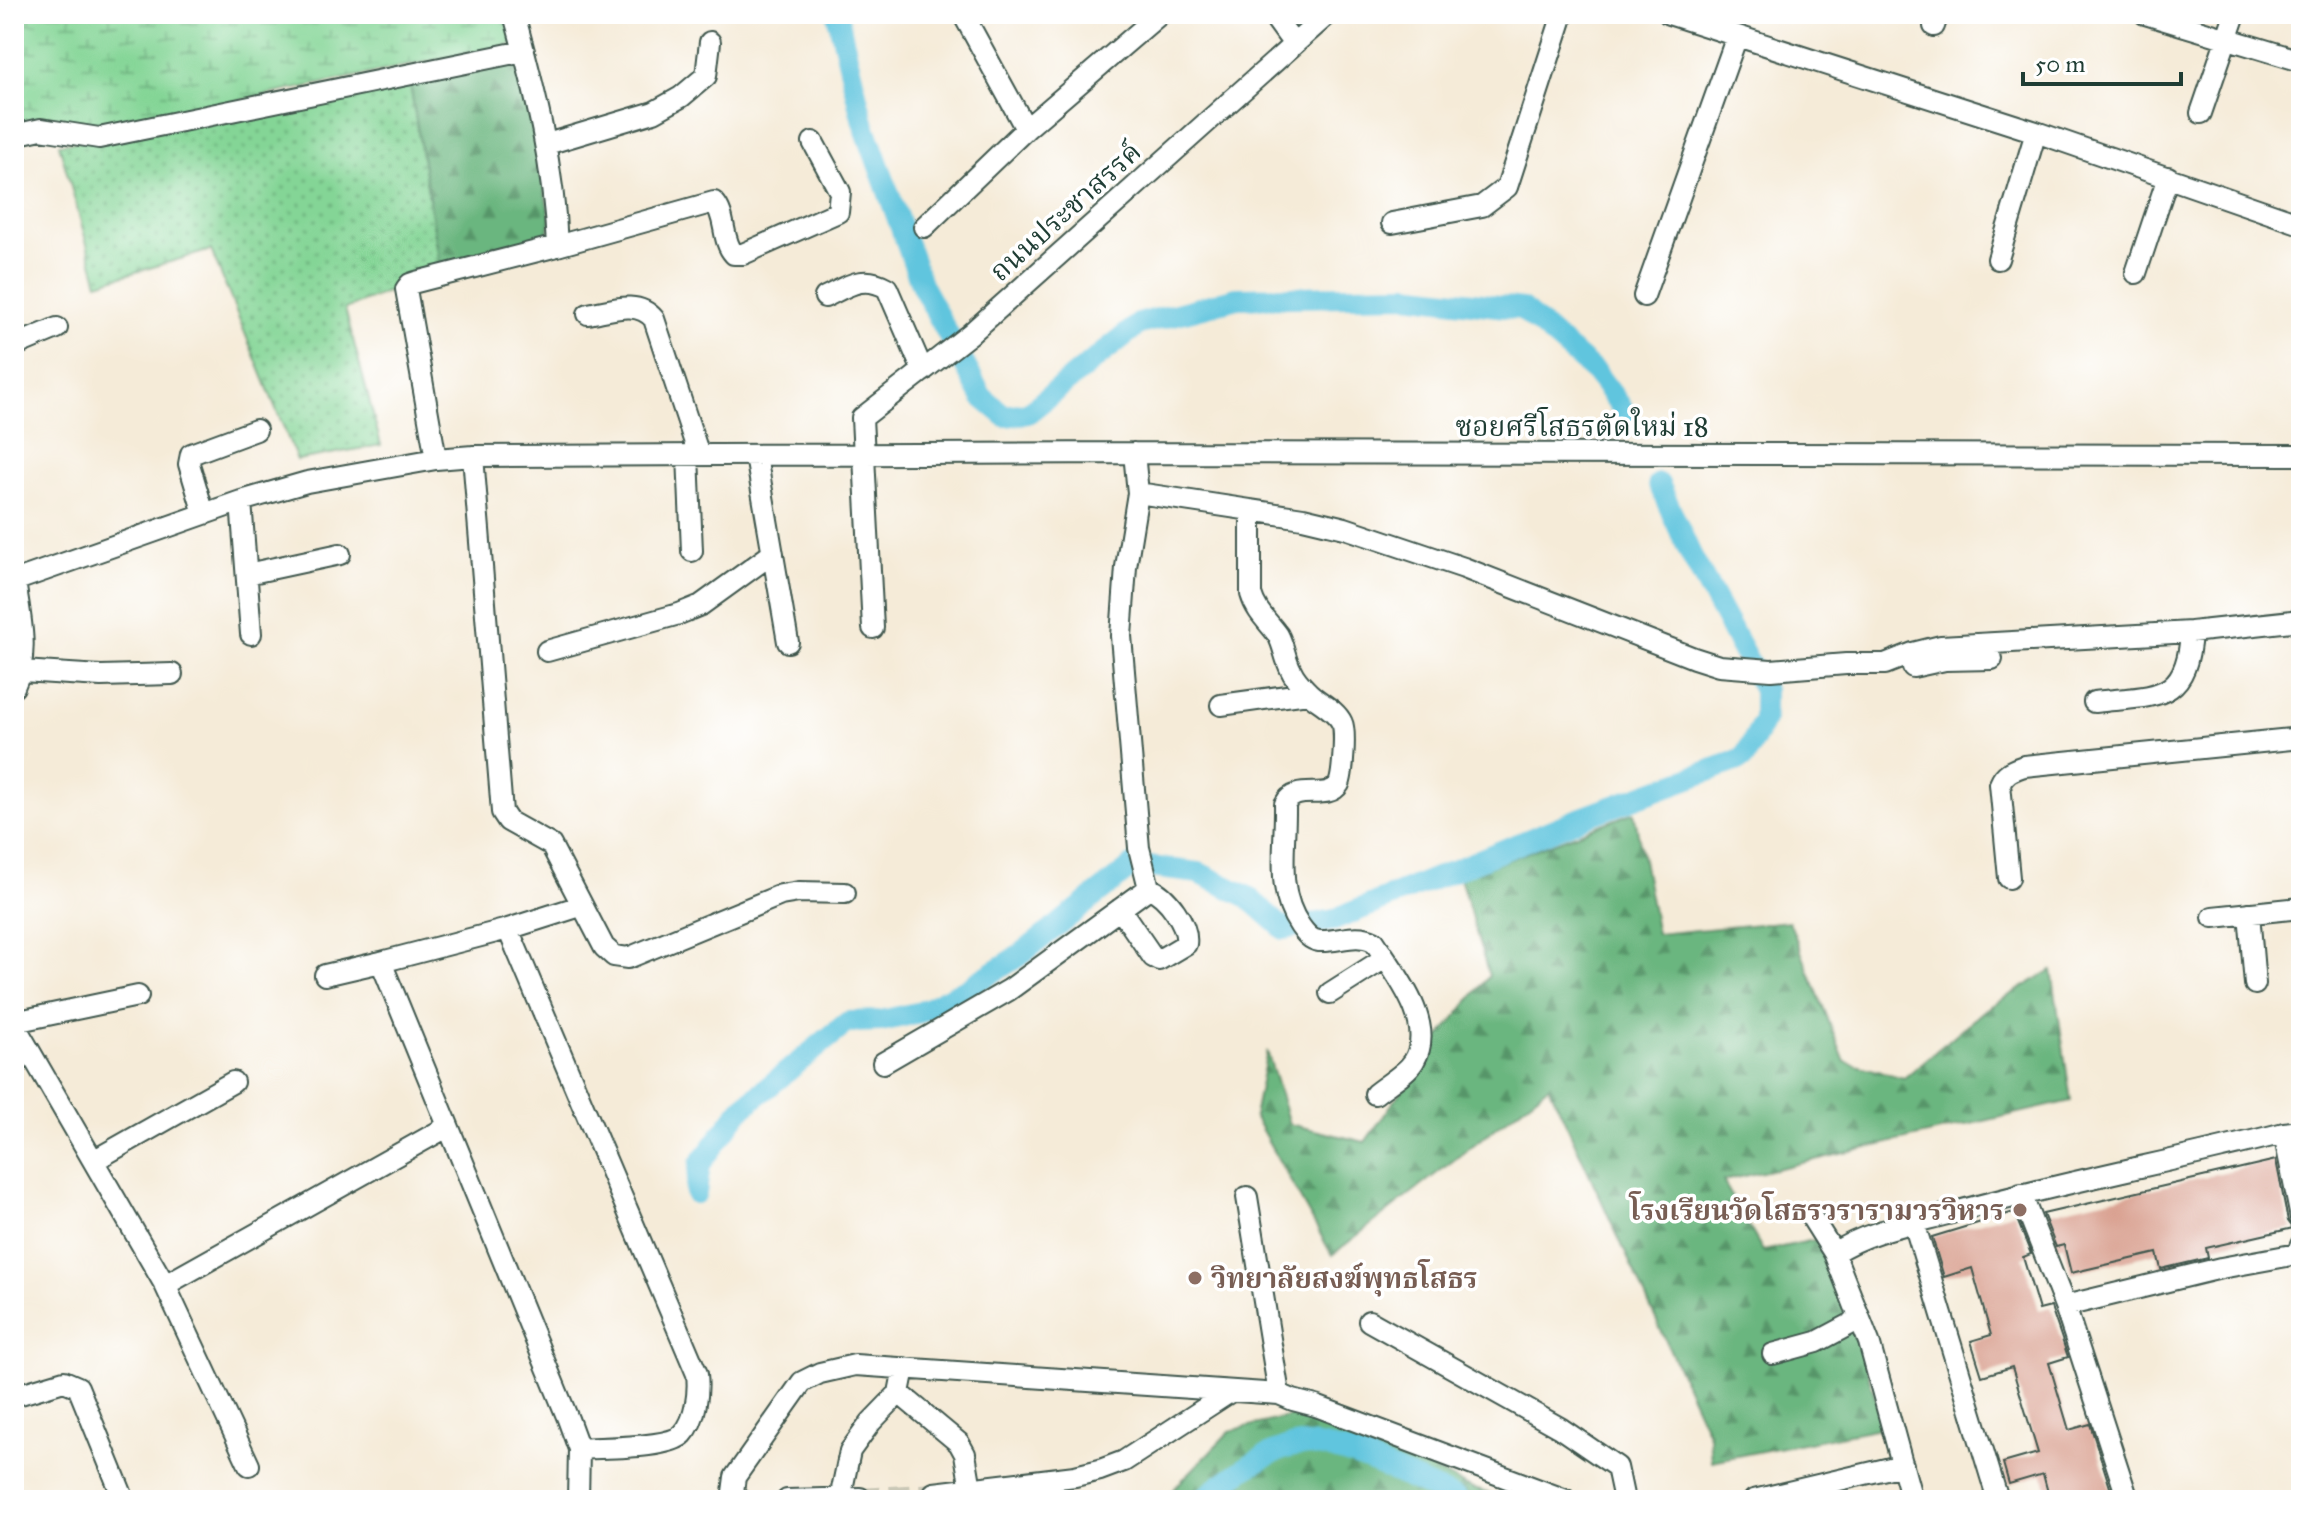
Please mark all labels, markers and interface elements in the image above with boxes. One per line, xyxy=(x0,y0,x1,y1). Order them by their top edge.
scale bar xyxy=(2023,36,2181,86)
text: 50 m xyxy=(2035,49,2085,79)
street label: ถนนประชาสรรค์ xyxy=(982,134,1148,289)
street label: ซอยศรีโสธรตัดใหม่ 18 xyxy=(1455,407,1709,444)
place label: โรงเรียนวัดโสธรวรารามวรวิหาร xyxy=(1628,1191,2004,1228)
marker: โรงเรียนวัดโสธรวรารามวรวิหาร xyxy=(2011,1201,2029,1219)
place label: วิทยาลัยสงฆ์พุทธโสธร xyxy=(1211,1259,1478,1297)
marker: วิทยาลัยสงฆ์พุทธโสธร xyxy=(1186,1269,1204,1287)

